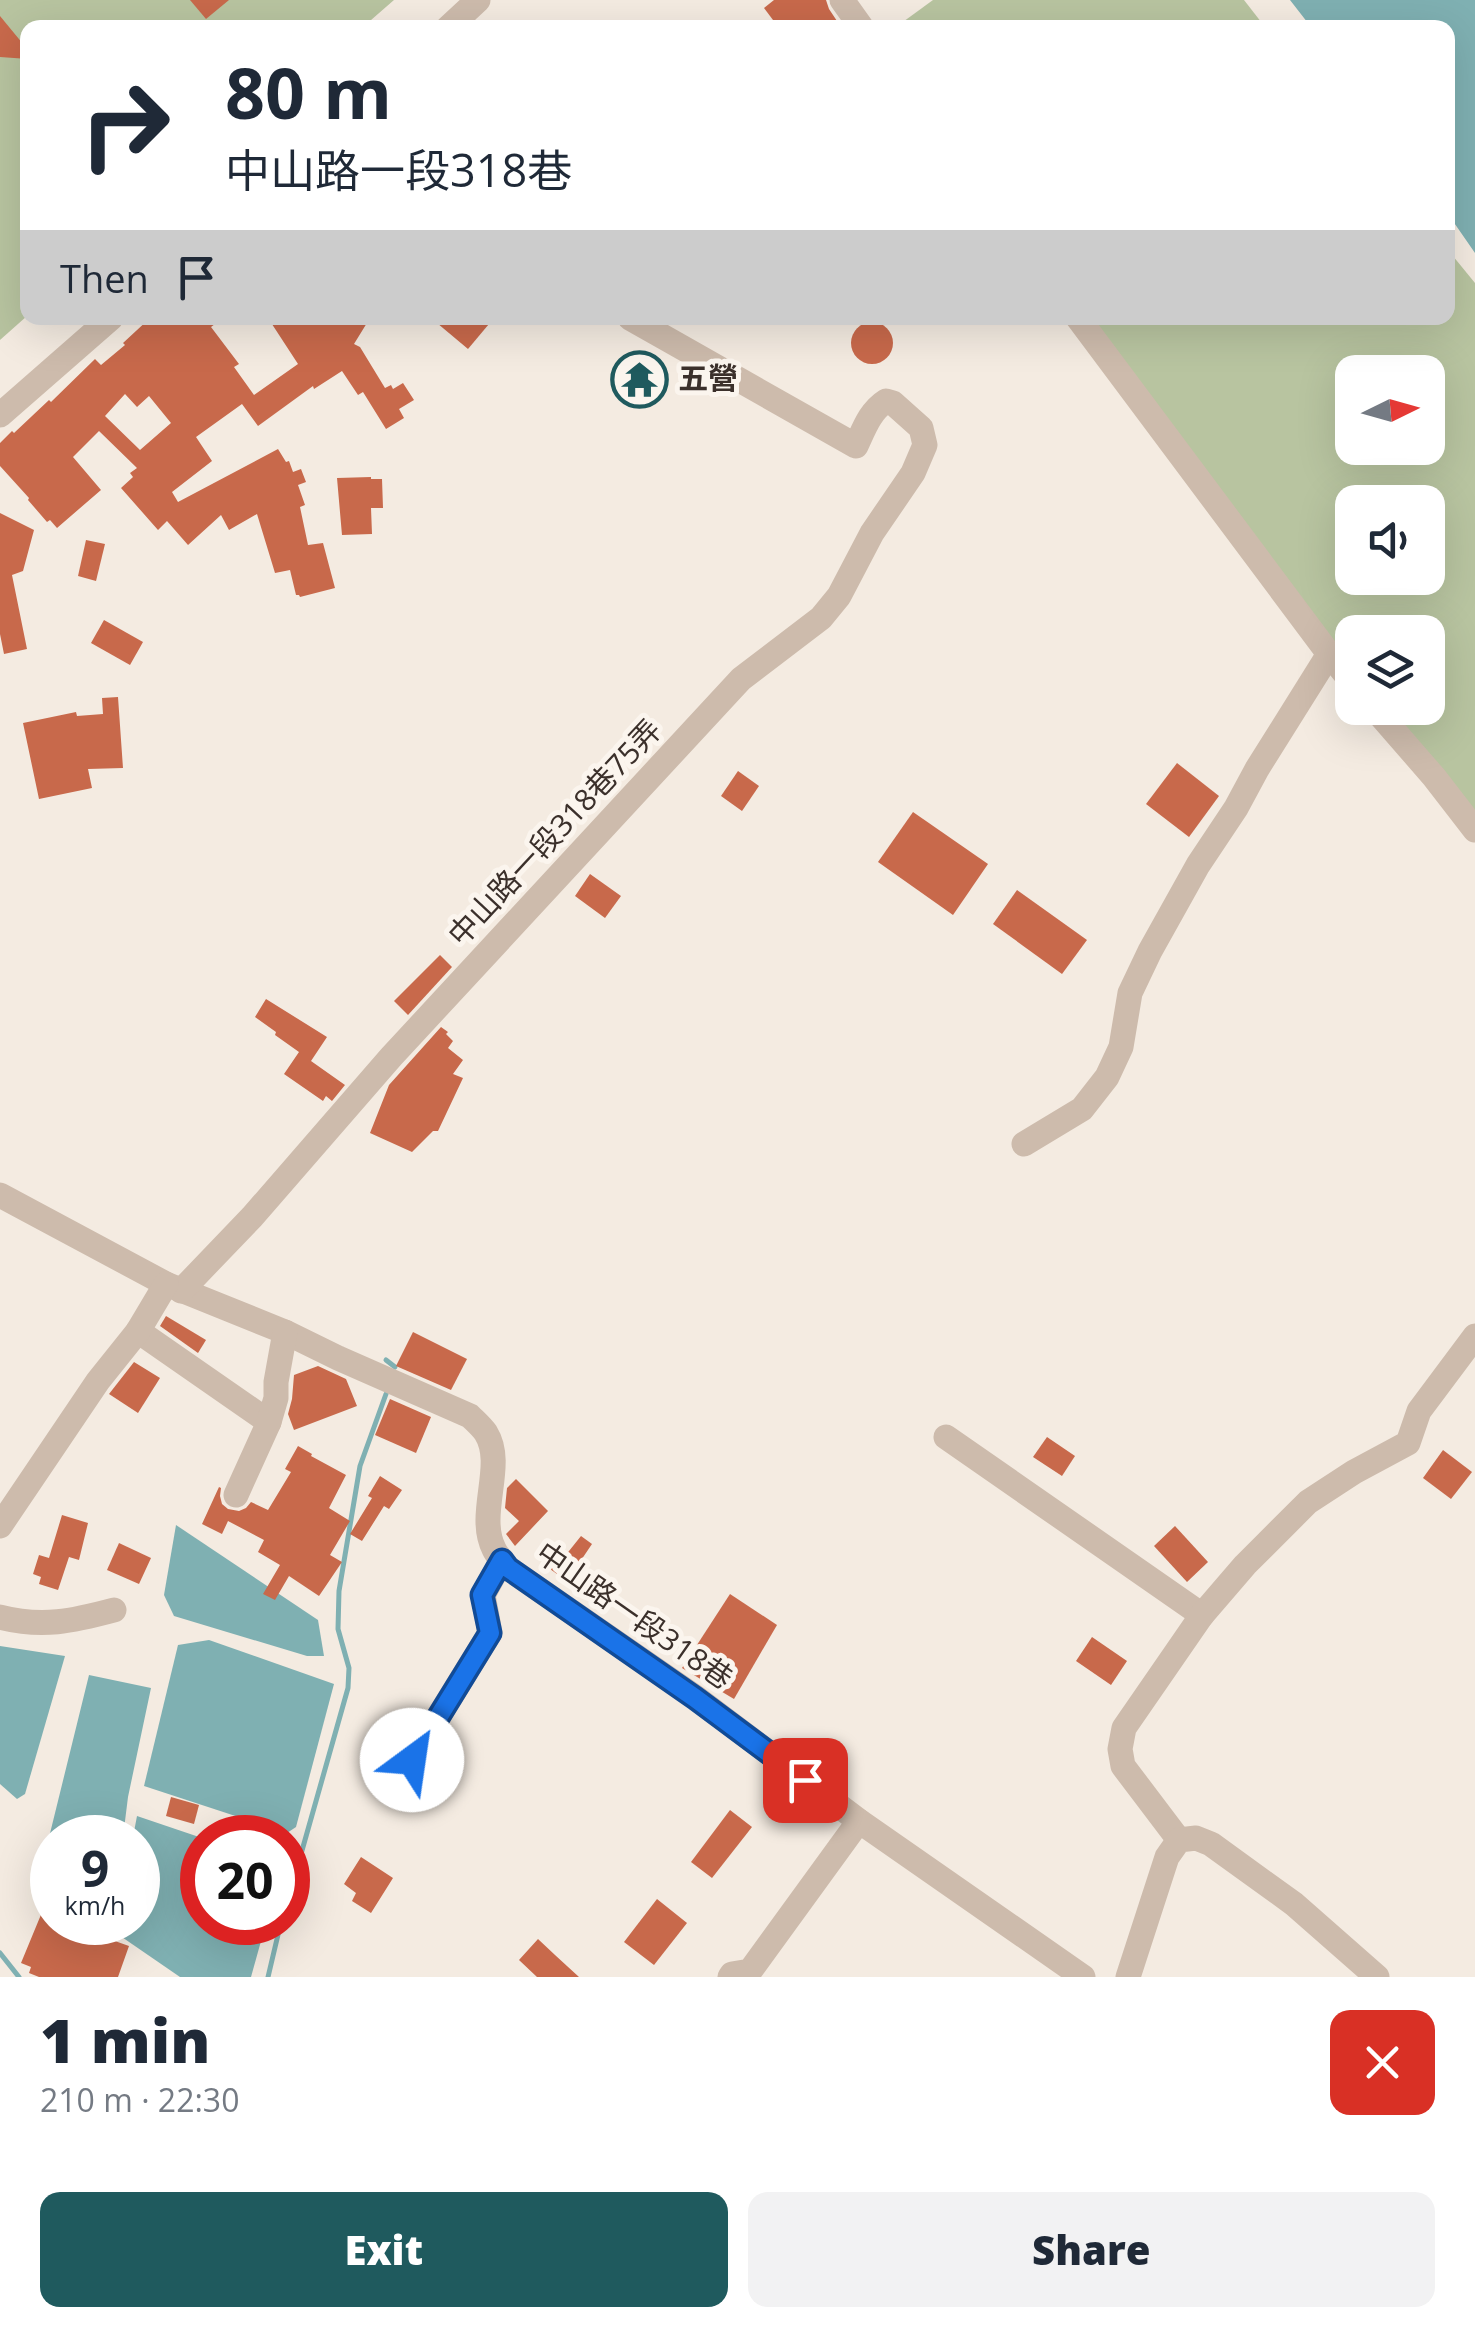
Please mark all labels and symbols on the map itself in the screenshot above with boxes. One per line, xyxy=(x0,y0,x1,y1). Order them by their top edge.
temple icon: 五營 xyxy=(609,349,669,409)
north arrow xyxy=(1335,355,1445,465)
place label: 五營 xyxy=(678,357,738,398)
street label: 中山路一段318巷75弄 xyxy=(438,710,670,954)
street label: 中山路一段318巷 xyxy=(528,1532,741,1698)
position arrow xyxy=(360,1708,464,1812)
pin xyxy=(763,1738,848,1823)
speed limit sign: 20 xyxy=(180,1815,310,1945)

